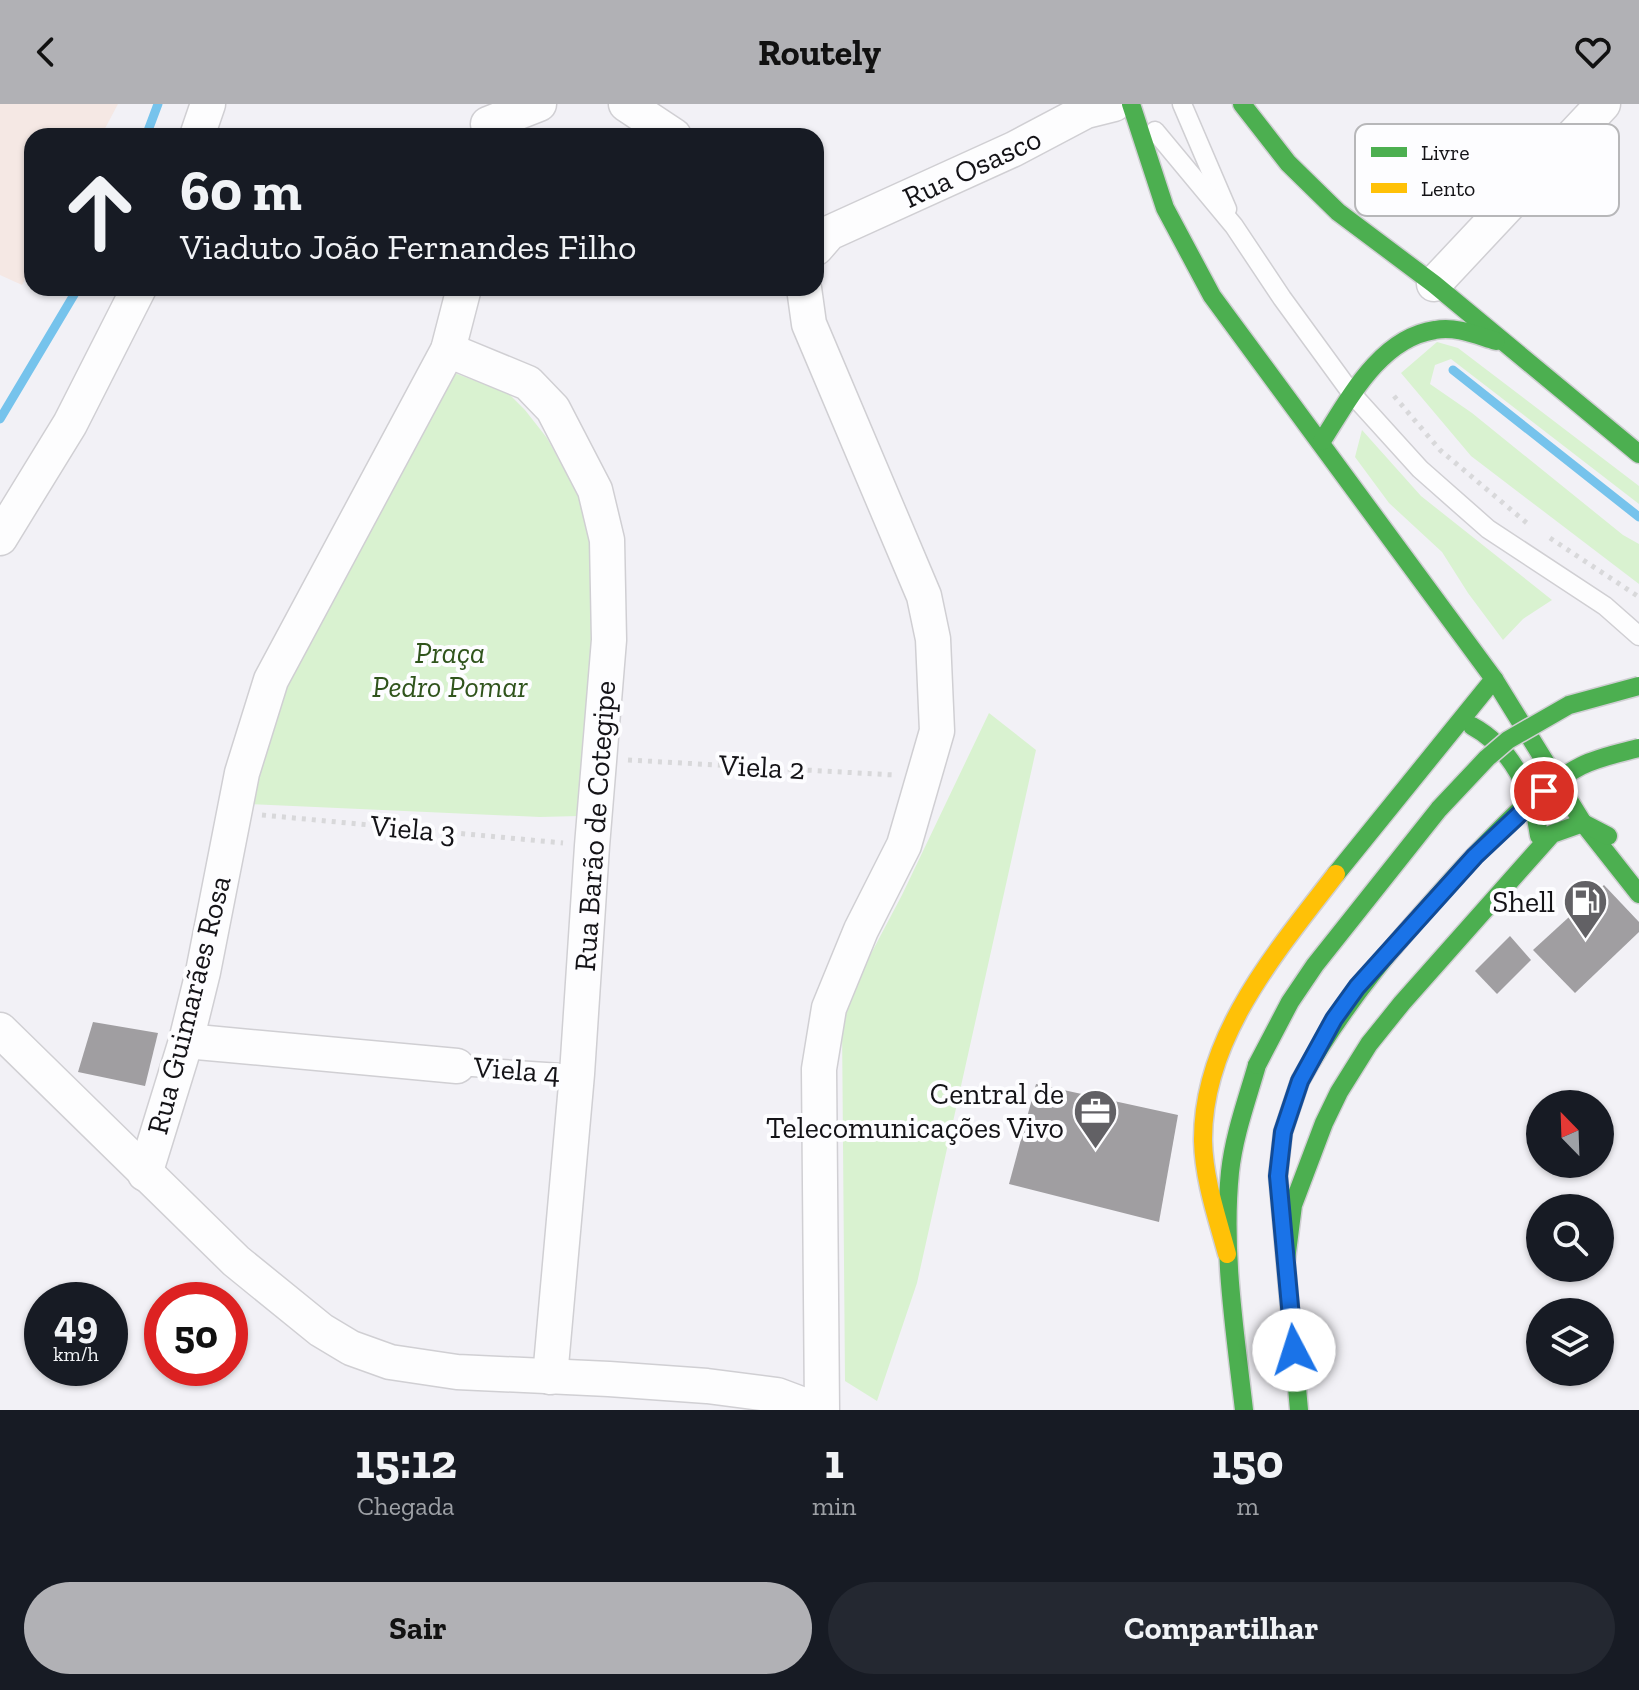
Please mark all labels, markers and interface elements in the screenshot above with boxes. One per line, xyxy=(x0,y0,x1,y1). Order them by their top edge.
icon: back xyxy=(24,30,68,74)
icon: heart xyxy=(1571,30,1615,74)
text: Routely xyxy=(758,31,881,74)
street label: Rua Osasco xyxy=(897,120,1047,216)
legend xyxy=(1355,124,1619,216)
text: Livre xyxy=(1421,139,1470,166)
text: 60 m xyxy=(180,157,302,224)
icon: ahead xyxy=(48,160,152,264)
text: Lento xyxy=(1421,175,1475,202)
text: Viaduto João Fernandes Filho xyxy=(180,225,636,268)
park label: Praça Pedro Pomar xyxy=(372,635,529,705)
street label: Rua Barão de Cotegipe xyxy=(567,679,623,973)
street label: Viela 2 xyxy=(717,747,806,787)
pin xyxy=(1510,757,1578,825)
icon: arrive xyxy=(1522,769,1566,813)
street label: Viela 3 xyxy=(368,807,457,851)
street label: Rua Guimarães Rosa xyxy=(139,872,239,1138)
fuel station icon: Shell xyxy=(1562,878,1610,941)
place label: Shell xyxy=(1492,884,1555,920)
street label: Viela 4 xyxy=(471,1049,562,1091)
place label: Central de Telecomunicações Vivo xyxy=(766,1076,1064,1146)
office icon: Central de Telecomunicações Vivo xyxy=(1071,1087,1119,1150)
north arrow xyxy=(1526,1090,1614,1178)
map controls xyxy=(1526,1090,1614,1386)
button: search xyxy=(1526,1194,1614,1282)
speed limit sign: 50 xyxy=(144,1282,248,1386)
button: layers xyxy=(1526,1298,1614,1386)
text: 49 xyxy=(54,1300,98,1348)
position arrow xyxy=(1252,1308,1336,1392)
text: km/h xyxy=(53,1342,99,1366)
text: 15:12 xyxy=(355,1433,457,1490)
text: 1 xyxy=(824,1433,844,1490)
text: 150 xyxy=(1212,1433,1284,1490)
text: Chegada xyxy=(357,1490,455,1522)
text: min xyxy=(812,1490,857,1522)
text: m xyxy=(1237,1490,1259,1522)
button: Sair xyxy=(24,1582,812,1674)
button: Compartilhar xyxy=(828,1582,1615,1674)

